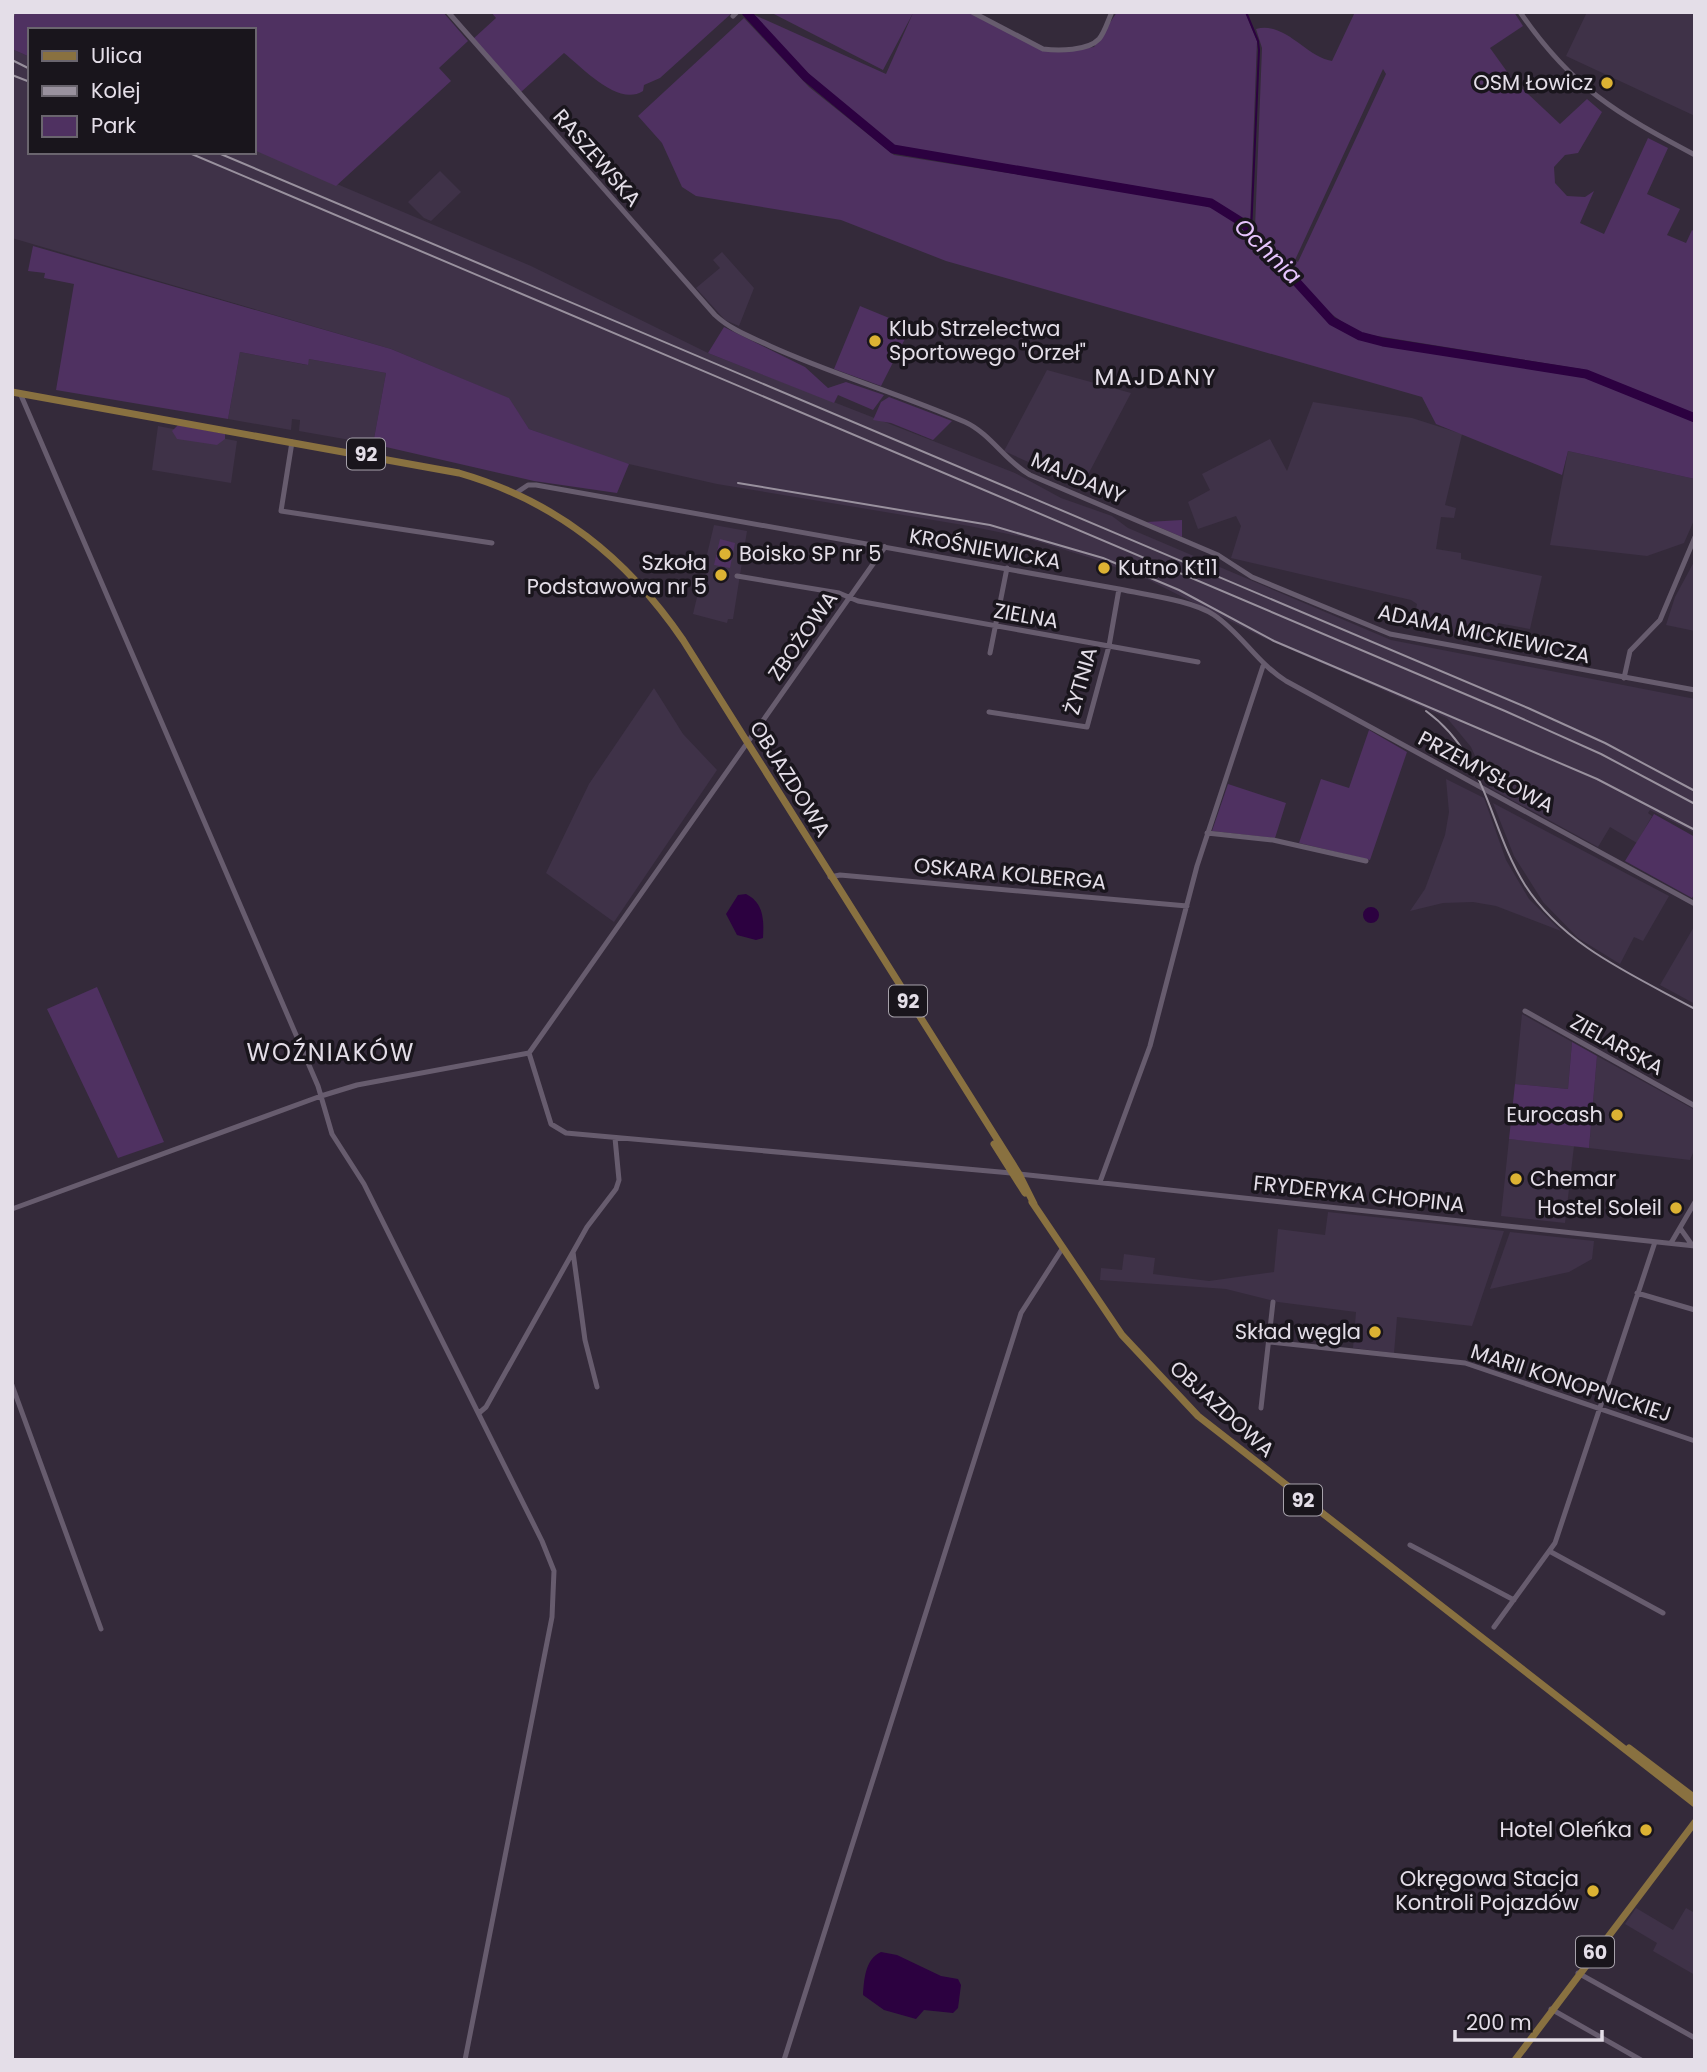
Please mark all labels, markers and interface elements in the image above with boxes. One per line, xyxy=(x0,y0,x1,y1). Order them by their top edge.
legend xyxy=(28,28,256,154)
text: Ulica xyxy=(91,41,142,70)
place label: OSM Łowicz xyxy=(1473,68,1593,97)
marker: OSM Łowicz xyxy=(1599,75,1615,91)
text: Kolej xyxy=(91,76,140,105)
street label: RASZEWSKA xyxy=(547,103,648,213)
text: Park xyxy=(91,111,136,140)
water label: Ochnia xyxy=(1227,211,1309,291)
place label: Klub Strzelectwa Sportowego "Orzeł" xyxy=(889,314,1086,367)
marker: Klub Strzelectwa Sportowego "Orzeł" xyxy=(867,333,883,349)
district label: MAJDANY xyxy=(1095,361,1217,393)
road number: 92 xyxy=(347,438,385,470)
street label: MAJDANY xyxy=(1027,445,1130,510)
street label: KROŚNIEWICKA xyxy=(907,521,1063,576)
place label: Boisko SP nr 5 xyxy=(739,539,881,568)
marker: Boisko SP nr 5 xyxy=(717,546,733,562)
place label: Szkoła Podstawowa nr 5 xyxy=(527,548,707,601)
place label: Kutno Kt11 xyxy=(1118,553,1218,582)
marker: Kutno Kt11 xyxy=(1096,560,1112,576)
marker: Szkoła Podstawowa nr 5 xyxy=(713,567,729,583)
street label: ZBOŻOWA xyxy=(761,585,844,686)
street label: ZIELNA xyxy=(991,596,1061,635)
street label: ADAMA MICKIEWICZA xyxy=(1375,597,1593,670)
street label: ŻYTNIA xyxy=(1057,644,1104,718)
street label: OBJAZDOWA xyxy=(743,715,838,842)
street label: PRZEMYSŁOWA xyxy=(1413,724,1559,820)
street label: OSKARA KOLBERGA xyxy=(913,851,1108,896)
road number: 92 xyxy=(889,986,927,1016)
street label: ZIELARSKA xyxy=(1565,1007,1669,1082)
district label: WOŹNIAKÓW xyxy=(247,1036,415,1069)
place label: Eurocash xyxy=(1506,1100,1603,1129)
marker: Eurocash xyxy=(1609,1107,1625,1123)
place label: Chemar xyxy=(1530,1164,1616,1193)
street label: FRYDERYKA CHOPINA xyxy=(1252,1168,1466,1219)
marker: Chemar xyxy=(1508,1171,1524,1187)
place label: Hostel Soleil xyxy=(1537,1193,1662,1222)
marker: Hostel Soleil xyxy=(1668,1200,1684,1216)
place label: Skład węgla xyxy=(1235,1317,1361,1346)
marker: Skład węgla xyxy=(1367,1324,1383,1340)
street label: MARII KONOPNICKIEJ xyxy=(1467,1336,1675,1429)
street label: OBJAZDOWA xyxy=(1164,1354,1281,1464)
road number: 92 xyxy=(1284,1484,1322,1516)
place label: Hotel Oleńka xyxy=(1499,1815,1632,1844)
marker: Hotel Oleńka xyxy=(1638,1822,1654,1838)
place label: Okręgowa Stacja Kontroli Pojazdów xyxy=(1395,1864,1579,1917)
marker: Okręgowa Stacja Kontroli Pojazdów xyxy=(1585,1883,1601,1899)
road number: 60 xyxy=(1576,1936,1614,1968)
scale bar xyxy=(1455,1998,1602,2042)
text: 200 m xyxy=(1466,2008,1532,2037)

